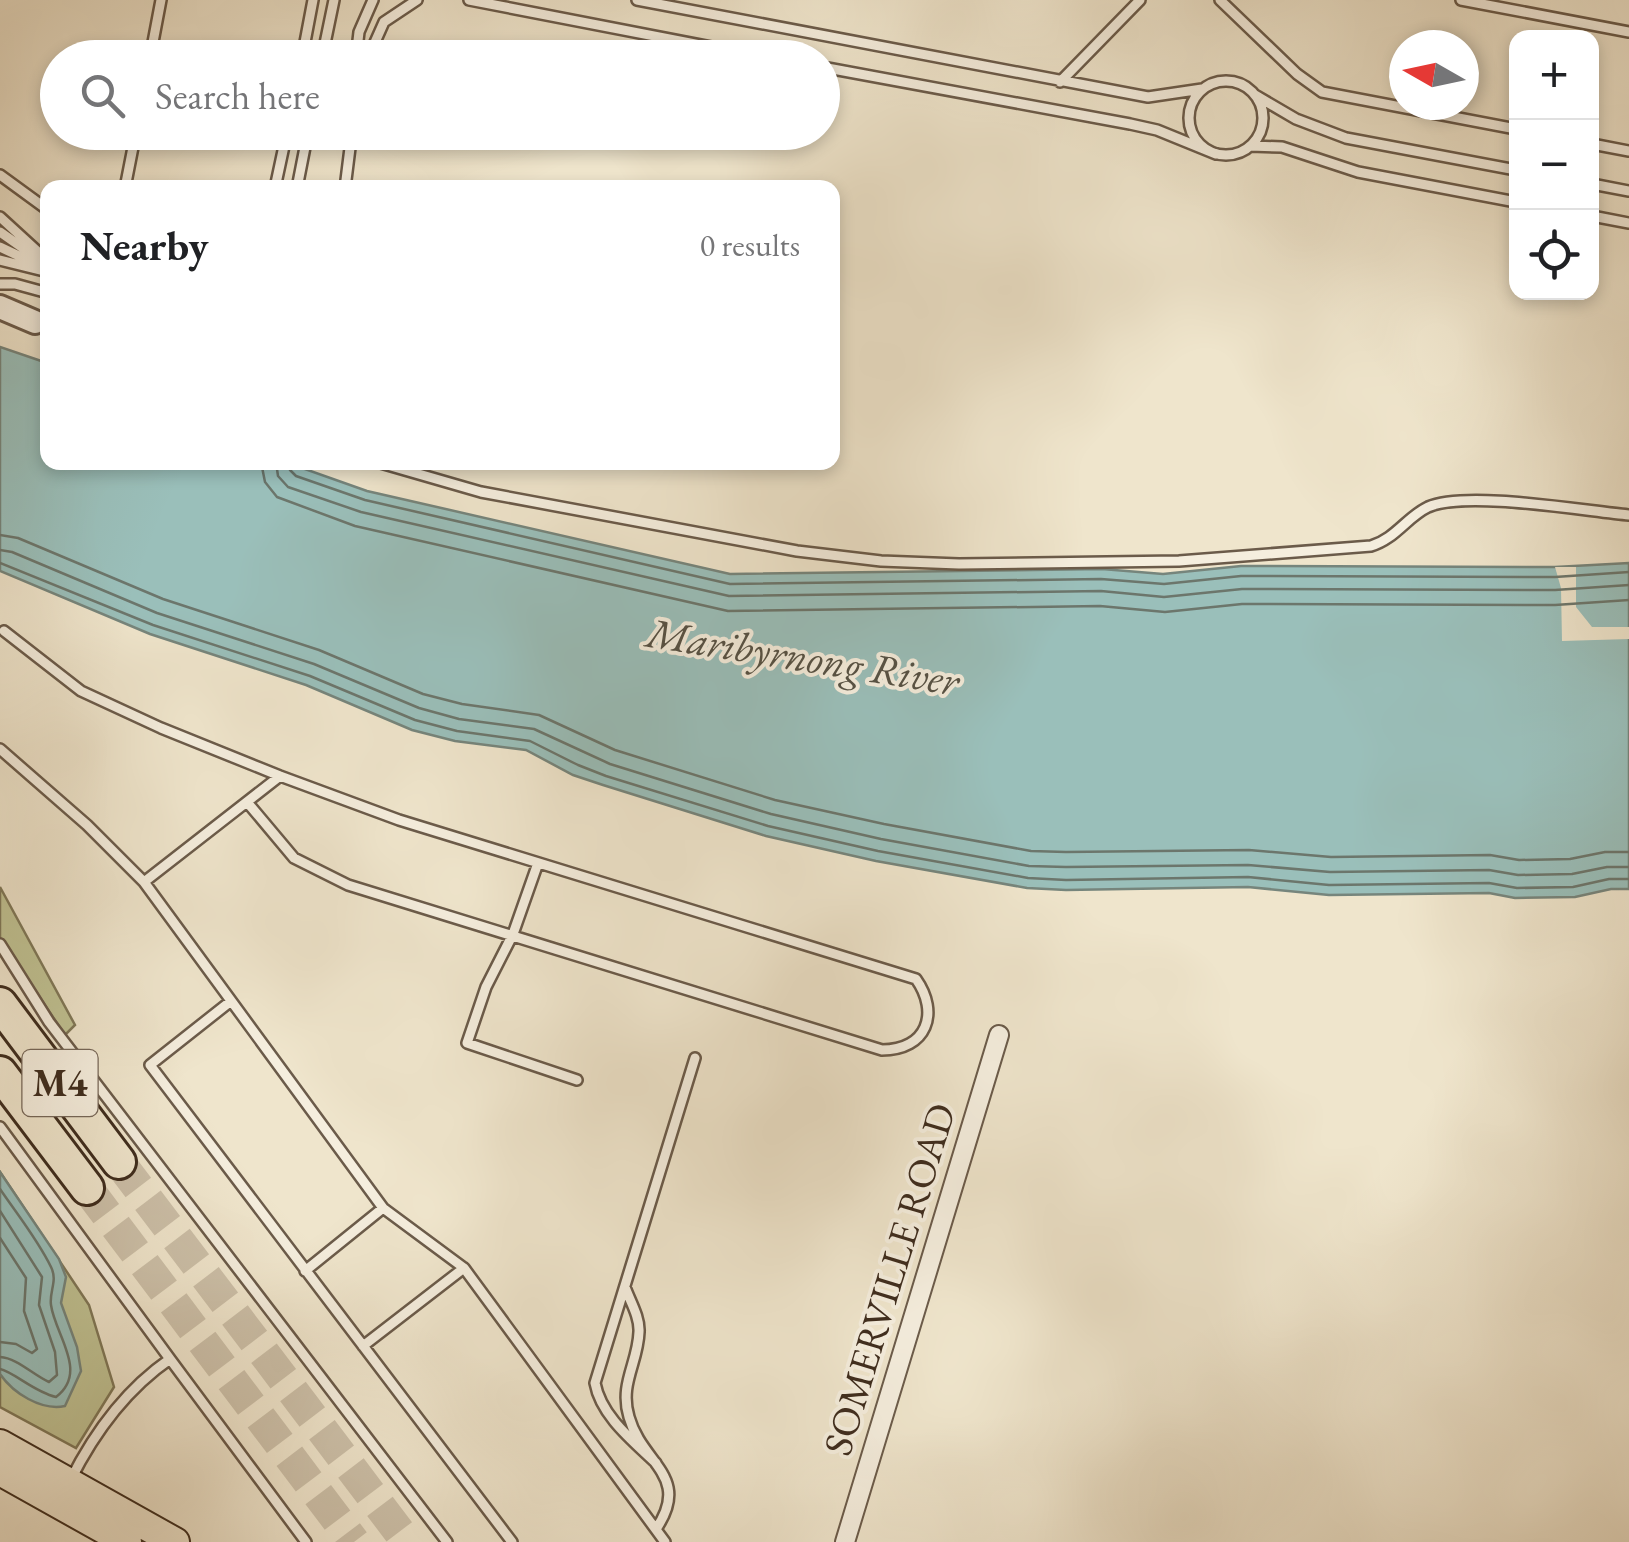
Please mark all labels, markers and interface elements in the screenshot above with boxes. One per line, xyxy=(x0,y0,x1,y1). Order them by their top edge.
north arrow xyxy=(1389,30,1479,120)
map controls xyxy=(1509,30,1599,300)
button: + xyxy=(1509,30,1599,120)
search box xyxy=(40,40,840,150)
icon: search xyxy=(75,68,130,123)
text: Search here xyxy=(155,71,320,120)
button: − xyxy=(1509,120,1599,210)
button: locate xyxy=(1509,210,1599,300)
text: Nearby xyxy=(80,218,209,273)
text: 0 results xyxy=(700,224,800,266)
water label: Maribyrnong River xyxy=(640,604,965,709)
road number: M4 xyxy=(22,1050,98,1116)
street label: SOMERVILLE ROAD xyxy=(811,1097,967,1461)

